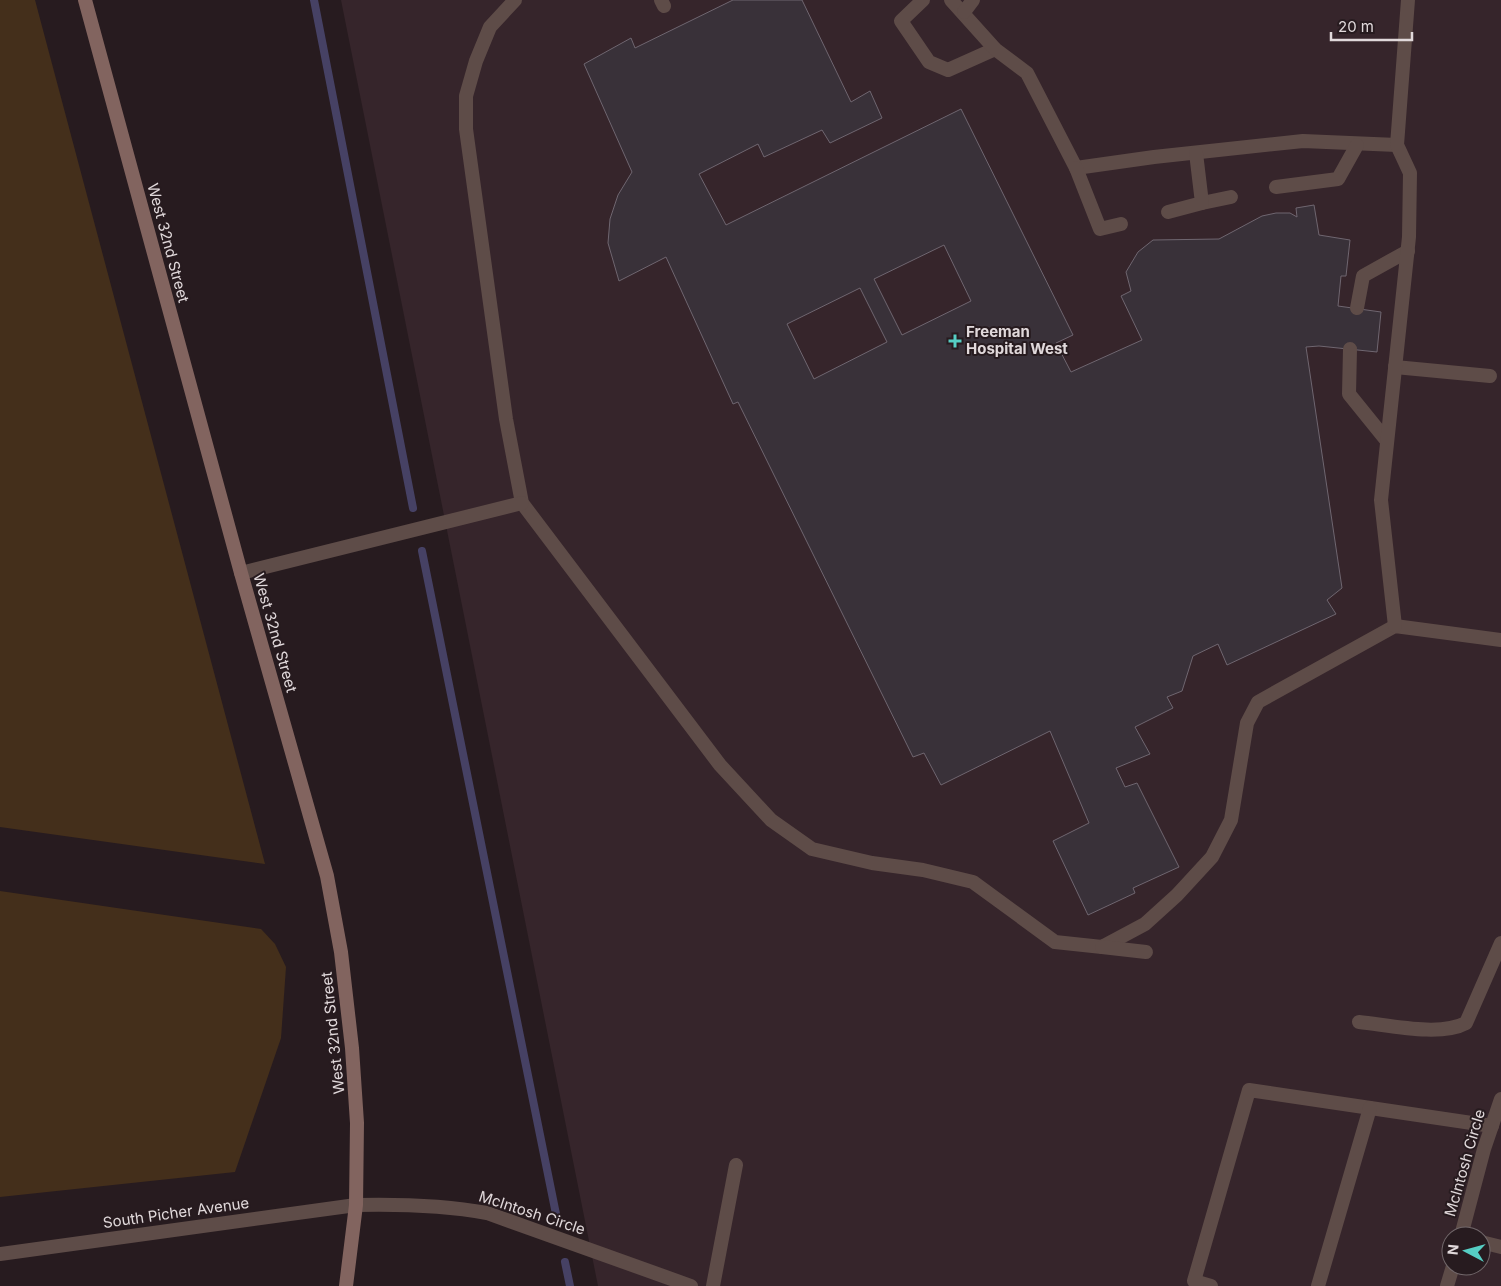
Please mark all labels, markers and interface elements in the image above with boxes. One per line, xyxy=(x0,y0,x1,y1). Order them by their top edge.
scale bar xyxy=(1331,10,1412,42)
text: 20 m xyxy=(1338,17,1374,36)
street label: West 32nd Street xyxy=(143,181,194,305)
place label: Freeman Hospital West xyxy=(966,322,1068,358)
marker: Freeman Hospital West xyxy=(948,334,962,348)
street label: West 32nd Street xyxy=(249,571,302,695)
street label: West 32nd Street xyxy=(317,971,348,1095)
street label: McIntosh Circle xyxy=(1440,1107,1489,1219)
street label: McIntosh Circle xyxy=(477,1186,588,1239)
street label: South Picher Avenue xyxy=(102,1193,250,1232)
north arrow xyxy=(1441,1226,1491,1276)
text: N xyxy=(1444,1243,1462,1256)

